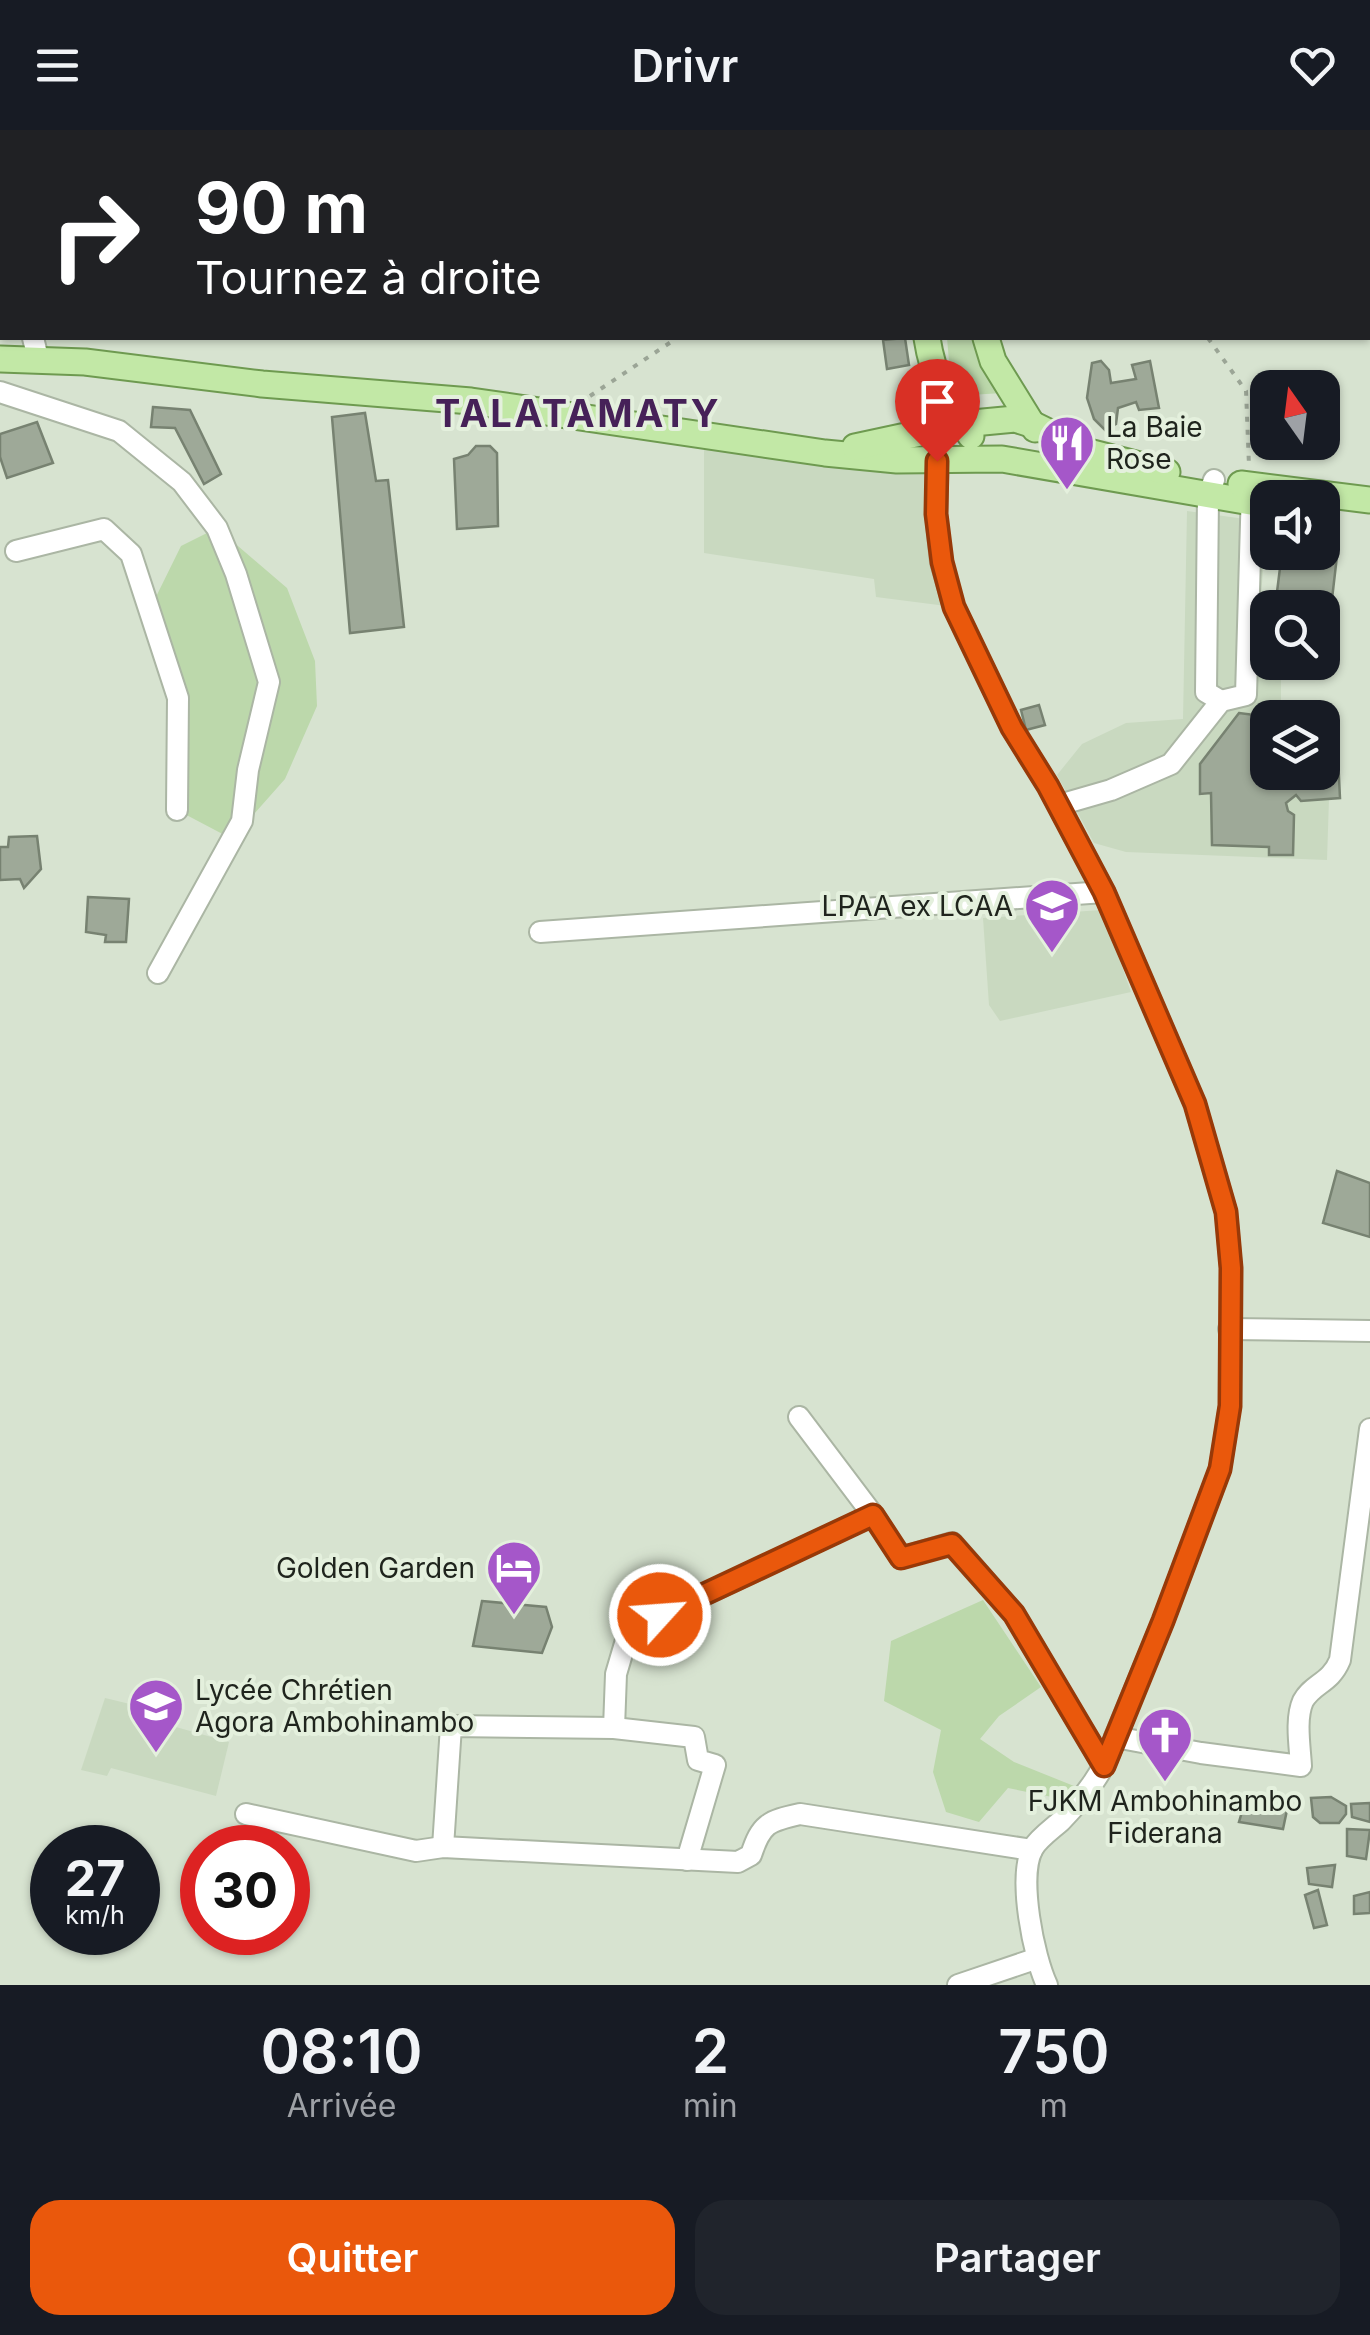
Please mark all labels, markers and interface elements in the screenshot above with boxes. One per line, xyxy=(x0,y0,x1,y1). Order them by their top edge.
icon: menu xyxy=(30,38,85,93)
text: Drivr xyxy=(632,38,738,93)
icon: heart xyxy=(1285,38,1340,93)
text: 90 m xyxy=(195,165,368,250)
icon: right xyxy=(30,170,160,300)
text: Tournez à droite xyxy=(195,250,542,305)
pin xyxy=(895,359,980,462)
north arrow xyxy=(1250,370,1340,460)
map controls xyxy=(1250,370,1340,790)
icon: arrive xyxy=(910,374,965,429)
district label: TALATAMATY xyxy=(435,390,721,436)
place label: La Baie Rose xyxy=(1106,410,1203,476)
restaurant icon: La Baie Rose xyxy=(1037,413,1097,492)
button: sound xyxy=(1250,480,1340,570)
button: search xyxy=(1250,590,1340,680)
button: layers xyxy=(1250,700,1340,790)
school or university icon: LPAA ex LCAA xyxy=(1022,876,1082,955)
place label: LPAA ex LCAA xyxy=(822,889,1013,923)
hotel icon: Golden Garden xyxy=(484,1538,544,1617)
place label: Golden Garden xyxy=(276,1551,475,1585)
position arrow xyxy=(608,1563,712,1667)
place label: Lycée Chrétien Agora Ambohinambo xyxy=(195,1673,474,1739)
school or university icon: Lycée Chrétien Agora Ambohinambo xyxy=(126,1676,186,1755)
church icon: FJKM Ambohinambo Fiderana xyxy=(1135,1705,1195,1784)
place label: FJKM Ambohinambo Fiderana xyxy=(1028,1784,1302,1850)
speed limit sign: 30 xyxy=(180,1825,310,1955)
text: 27 xyxy=(65,1848,125,1908)
text: km/h xyxy=(65,1900,125,1930)
text: 08:10 xyxy=(260,2015,423,2087)
text: 2 xyxy=(692,2015,729,2087)
text: 750 xyxy=(998,2015,1109,2087)
text: Arrivée xyxy=(287,2086,396,2125)
text: min xyxy=(683,2086,738,2125)
text: m xyxy=(1040,2086,1068,2125)
button: Quitter xyxy=(30,2200,675,2315)
button: Partager xyxy=(695,2200,1340,2315)

